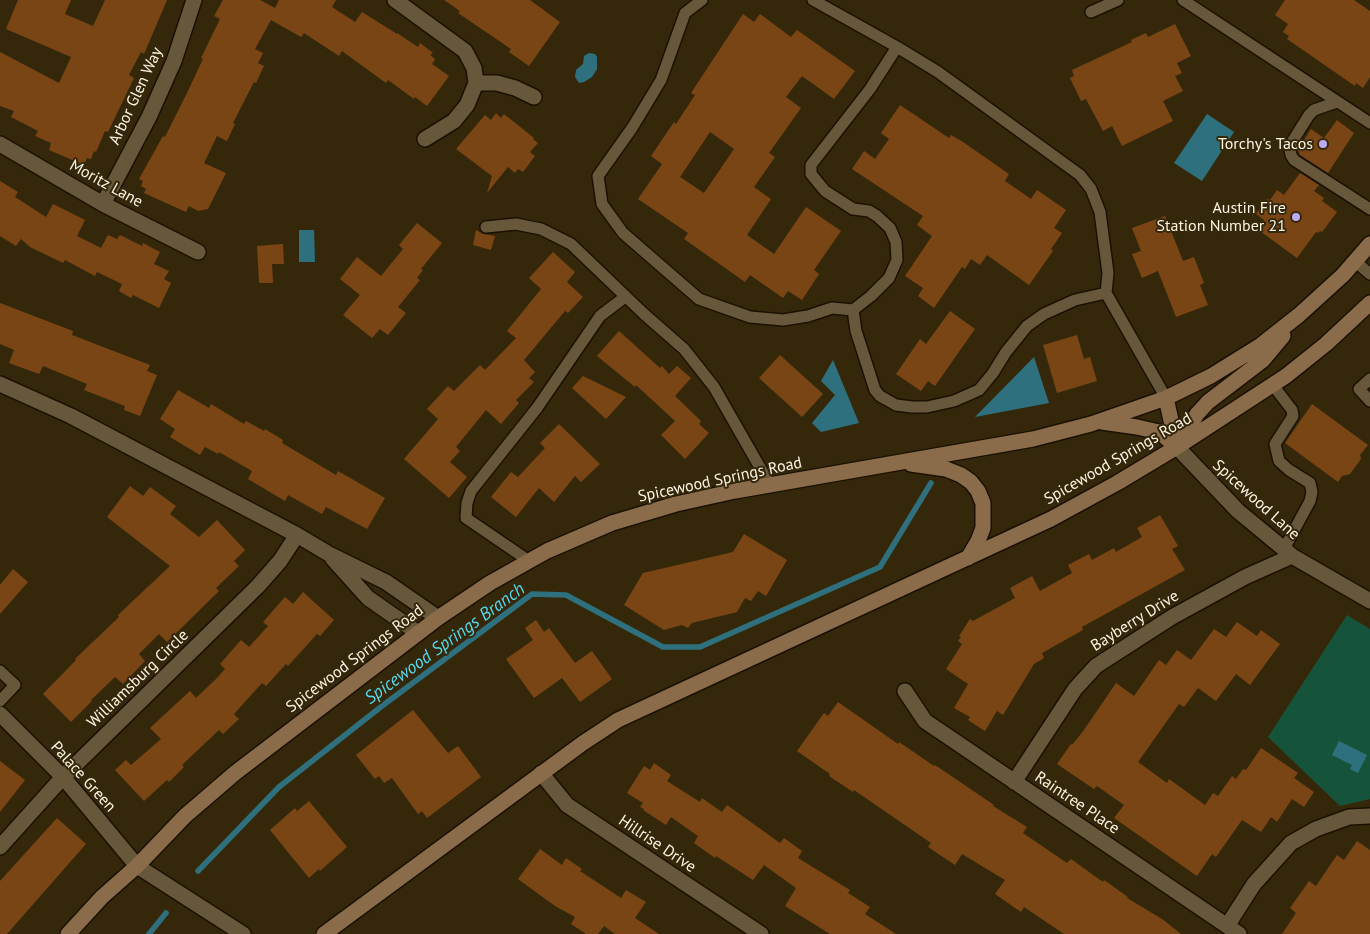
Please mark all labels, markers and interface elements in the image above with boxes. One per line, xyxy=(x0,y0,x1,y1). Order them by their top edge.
street label: Arbor Glen Way xyxy=(105,44,167,148)
place label: Torchy's Tacos xyxy=(1218,134,1313,154)
marker: Torchy's Tacos xyxy=(1317,138,1329,150)
street label: Moritz Lane xyxy=(66,156,146,212)
place label: Austin Fire Station Number 21 xyxy=(1157,198,1286,236)
marker: Austin Fire Station Number 21 xyxy=(1290,211,1302,223)
street label: Spicewood Springs Road xyxy=(1041,409,1195,509)
street label: Spicewood Springs Road xyxy=(636,453,804,507)
street label: Spicewood Lane xyxy=(1208,456,1304,544)
water label: Spicewood Springs Branch xyxy=(361,579,529,709)
street label: Bayberry Drive xyxy=(1088,586,1182,656)
street label: Spicewood Springs Road xyxy=(283,601,427,717)
street label: Williamsburg Circle xyxy=(83,626,193,732)
street label: Palace Green xyxy=(46,738,120,816)
street label: Raintree Place xyxy=(1031,768,1123,838)
street label: Hillrise Drive xyxy=(615,811,699,877)

